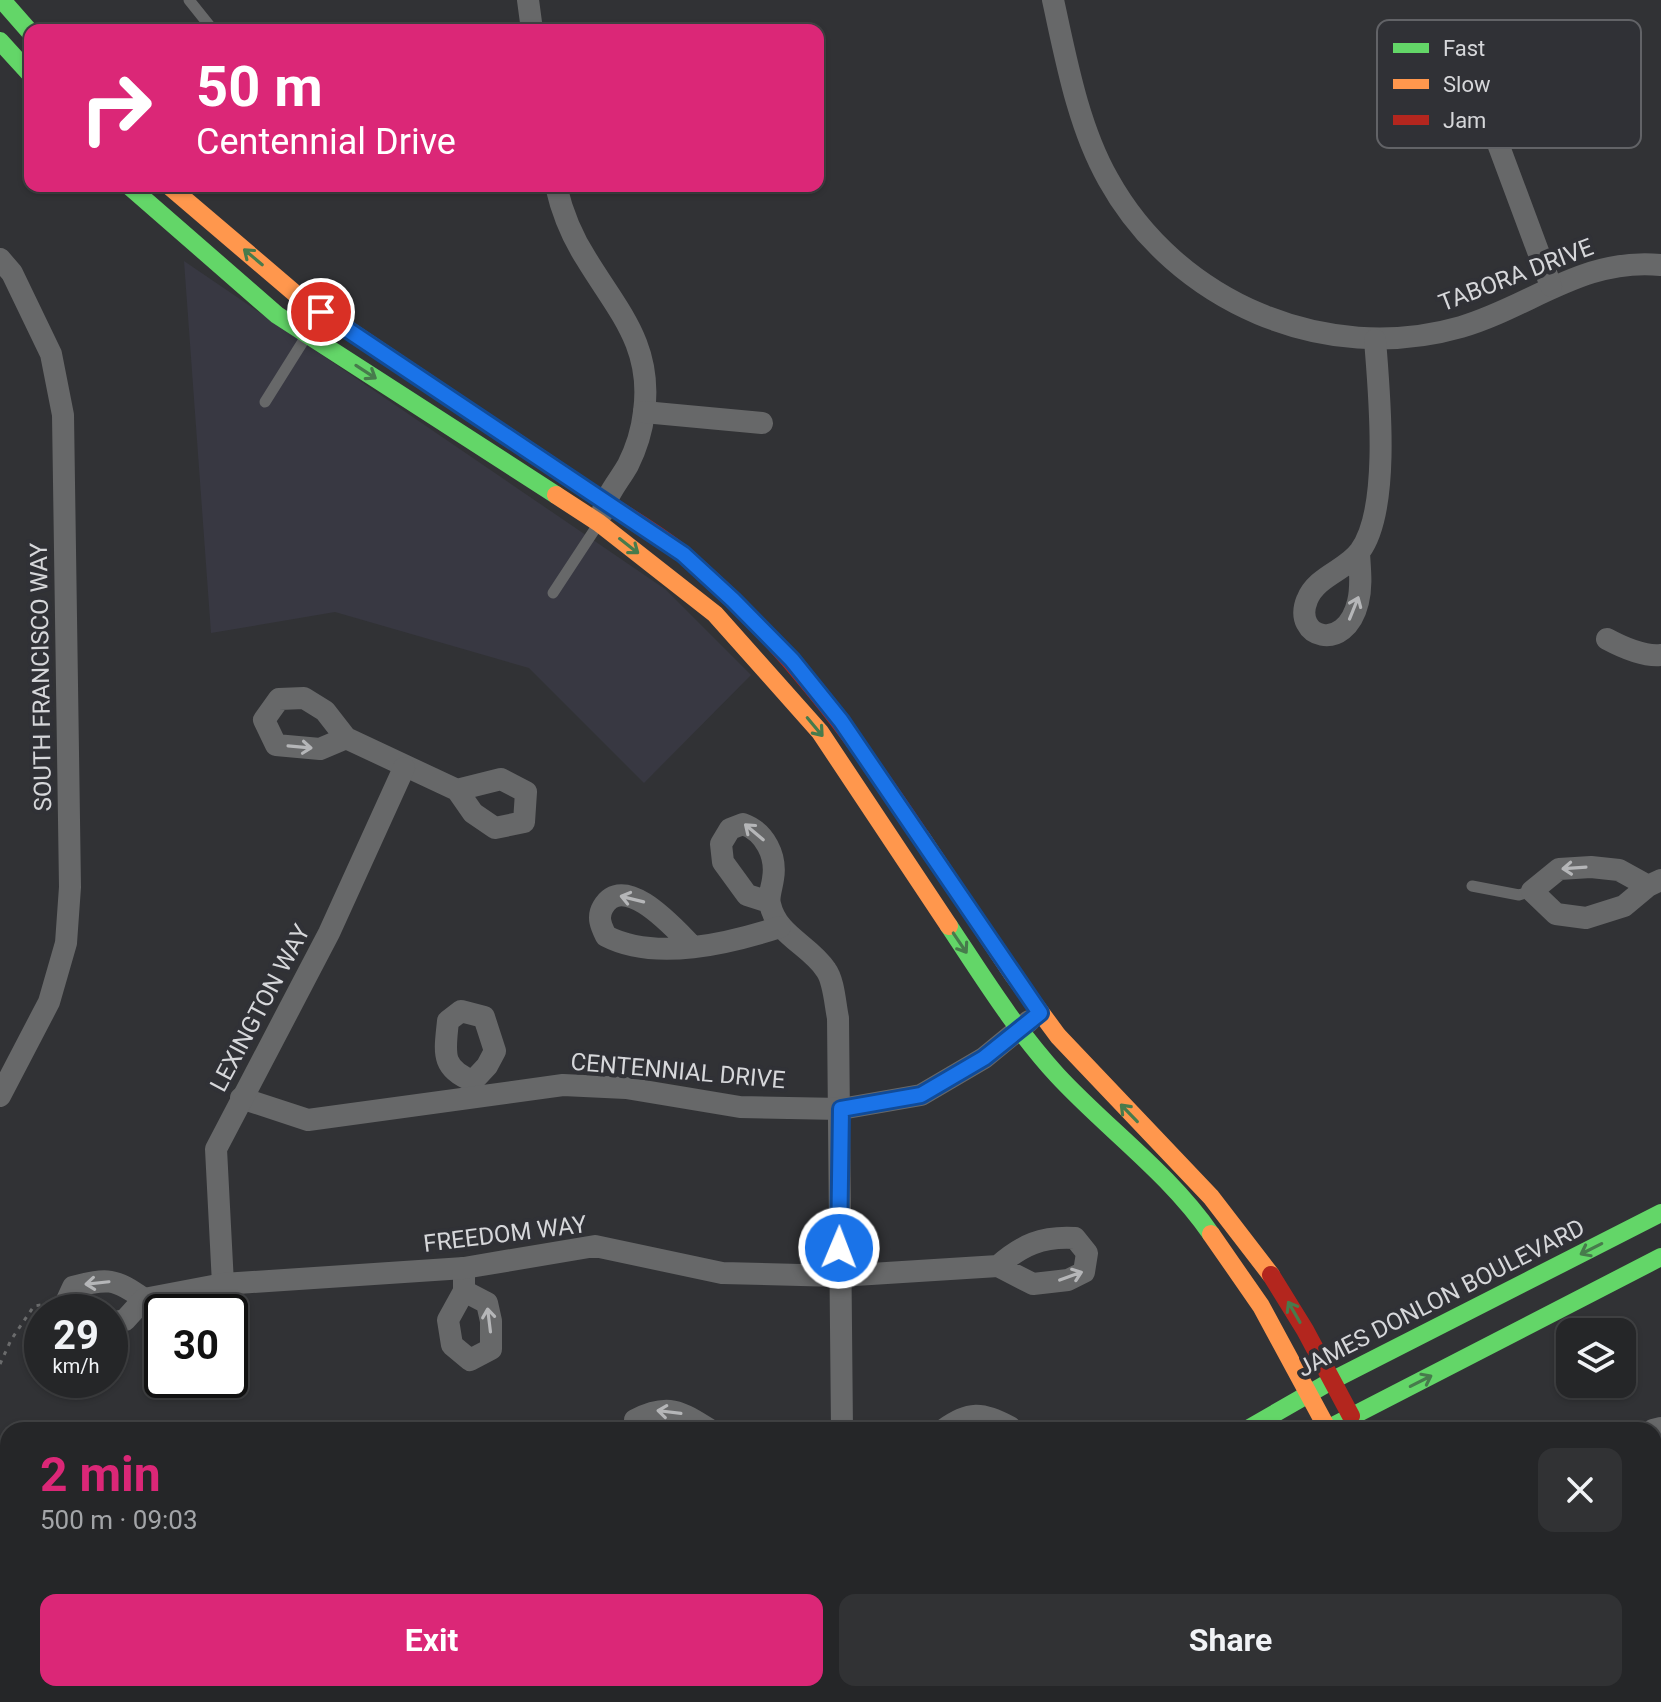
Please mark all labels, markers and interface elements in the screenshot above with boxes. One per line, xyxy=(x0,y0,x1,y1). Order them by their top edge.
legend xyxy=(1377,20,1641,148)
text: Fast xyxy=(1443,36,1485,61)
text: 50 m xyxy=(196,54,323,120)
icon: right xyxy=(64,56,168,160)
text: Slow xyxy=(1443,72,1491,97)
text: Jam xyxy=(1443,108,1486,133)
text: Centennial Drive xyxy=(196,121,456,163)
street label: TABORA DRIVE xyxy=(1435,233,1597,317)
one-way arrow xyxy=(243,248,264,266)
pin xyxy=(287,278,355,346)
icon: arrive xyxy=(299,290,343,334)
one-way arrow xyxy=(354,364,377,380)
one-way arrow xyxy=(618,538,639,555)
street label: SOUTH FRANCISCO WAY xyxy=(25,542,57,812)
one-way arrow xyxy=(1348,597,1362,621)
one-way arrow xyxy=(806,716,824,737)
one-way arrow xyxy=(286,740,313,755)
one-way arrow xyxy=(743,824,764,842)
one-way arrow xyxy=(1561,861,1588,876)
one-way arrow xyxy=(620,891,646,906)
street label: LEXINGTON WAY xyxy=(204,919,316,1096)
one-way arrow xyxy=(952,931,968,953)
street label: CENTENNIAL DRIVE xyxy=(569,1048,787,1094)
one-way arrow xyxy=(1120,1103,1139,1123)
position arrow xyxy=(797,1206,881,1290)
street label: FREEDOM WAY xyxy=(422,1210,589,1258)
street label: JAMES DONLON BOULEVARD xyxy=(1293,1213,1589,1383)
one-way arrow xyxy=(1580,1241,1604,1257)
one-way arrow xyxy=(1058,1268,1083,1283)
one-way arrow xyxy=(85,1275,111,1290)
speed limit sign: 30 xyxy=(144,1294,248,1398)
one-way arrow xyxy=(1286,1301,1302,1324)
one-way arrow xyxy=(482,1307,497,1333)
text: 29 xyxy=(53,1312,99,1359)
map controls xyxy=(1556,1318,1636,1398)
button: layers xyxy=(1556,1318,1636,1398)
text: km/h xyxy=(53,1354,99,1378)
one-way arrow xyxy=(1408,1372,1432,1388)
one-way arrow xyxy=(656,1404,682,1419)
text: 2 min xyxy=(40,1446,161,1503)
button: close xyxy=(1538,1448,1622,1532)
text: 500 m · 09:03 xyxy=(40,1505,198,1535)
button: Exit xyxy=(40,1594,823,1686)
button: Share xyxy=(839,1594,1622,1686)

